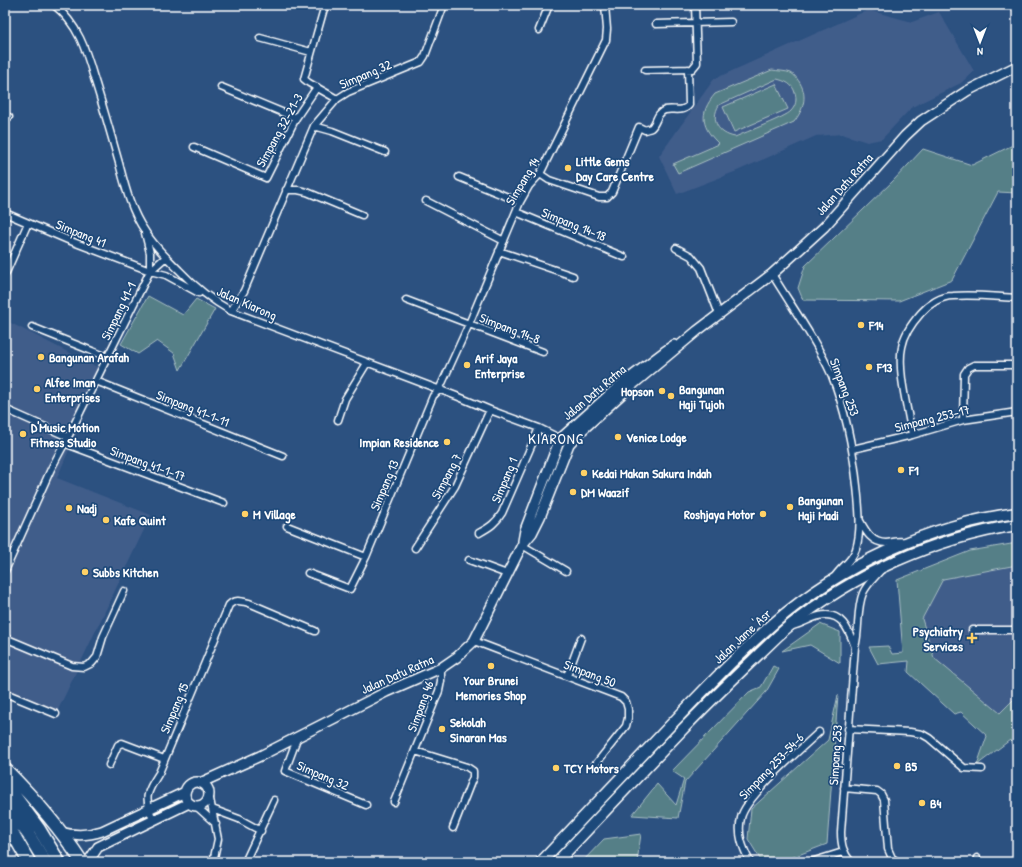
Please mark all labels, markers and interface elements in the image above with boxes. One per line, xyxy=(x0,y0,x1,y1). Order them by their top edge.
north arrow xyxy=(960,22,1000,62)
text: N xyxy=(977,45,983,59)
street label: Simpang 32 xyxy=(336,55,394,93)
street label: Simpang 32-21-3 xyxy=(251,90,307,170)
street label: Jalan Datu Ratna xyxy=(811,149,877,219)
place label: Little Gems Day Care Centre xyxy=(576,152,655,186)
street label: Simpang 14 xyxy=(501,154,543,208)
marker: Little Gems Day Care Centre xyxy=(563,163,573,173)
street label: Simpang 14-18 xyxy=(539,203,609,245)
street label: Simpang 41 xyxy=(53,215,109,251)
street label: Simpang 41-1 xyxy=(96,279,140,343)
street label: Jalan Kiarong xyxy=(214,282,280,324)
street label: Simpang 14-8 xyxy=(477,308,543,348)
place label: F14 xyxy=(868,316,884,334)
marker: F14 xyxy=(856,320,866,330)
place label: Bangunan Arafah xyxy=(49,348,130,367)
place label: Arif Jaya Enterprise xyxy=(475,349,526,383)
marker: Bangunan Arafah xyxy=(36,352,46,362)
street label: Simpang 253 xyxy=(826,356,864,419)
place label: F13 xyxy=(876,358,893,376)
marker: Arif Jaya Enterprise xyxy=(462,360,472,370)
street label: Jalan Datu Ratna xyxy=(558,360,630,424)
marker: F13 xyxy=(864,362,874,372)
place label: Alfee Iman Enterprises xyxy=(45,373,100,407)
place label: Bangunan Haji Tujoh xyxy=(679,380,725,413)
place label: Hopson xyxy=(621,382,654,401)
marker: Alfee Iman Enterprises xyxy=(32,384,42,394)
street label: Simpang 41-1-11 xyxy=(154,385,232,431)
marker: Hopson xyxy=(657,386,667,396)
marker: Bangunan Haji Tujoh xyxy=(666,391,676,401)
street label: Simpang 253-17 xyxy=(893,400,971,436)
place label: D'Music Motion Fitness Studio xyxy=(30,418,100,451)
district label: KIARONG xyxy=(528,428,584,449)
place label: Venice Lodge xyxy=(626,428,687,447)
marker: D'Music Motion Fitness Studio xyxy=(18,429,28,439)
marker: Venice Lodge xyxy=(613,432,623,442)
place label: Impian Residence xyxy=(359,433,440,452)
marker: Impian Residence xyxy=(442,437,452,447)
street label: Simpang 41-1-17 xyxy=(108,441,188,485)
street label: Simpang 7 xyxy=(426,450,466,502)
street label: Simpang 1 xyxy=(486,454,522,505)
street label: Simpang 13 xyxy=(365,457,403,513)
place label: F1 xyxy=(908,461,919,479)
place label: Kedai Makan Sakura Indah xyxy=(592,464,712,482)
marker: F1 xyxy=(896,465,906,475)
marker: Kedai Makan Sakura Indah xyxy=(579,468,589,478)
place label: DM Waazif xyxy=(581,483,630,501)
marker: DM Waazif xyxy=(568,487,578,497)
place label: Bangunan Haji Madi xyxy=(798,491,844,524)
place label: Nadj xyxy=(77,499,97,517)
marker: Bangunan Haji Madi xyxy=(785,502,795,512)
marker: Nadj xyxy=(64,503,74,513)
place label: M Village xyxy=(253,505,296,524)
place label: Roshjaya Motor xyxy=(684,505,756,524)
marker: M Village xyxy=(240,509,250,519)
marker: Roshjaya Motor xyxy=(758,509,768,519)
place label: Kafe Quint xyxy=(114,511,166,529)
marker: Kafe Quint xyxy=(101,515,111,525)
place label: Subbs Kitchen xyxy=(93,563,159,581)
marker: Subbs Kitchen xyxy=(80,567,90,577)
street label: Jalan Jame 'Asr xyxy=(709,605,775,667)
place label: Psychiatry Services xyxy=(913,622,963,655)
marker: Psychiatry Services xyxy=(966,632,978,644)
street label: Jalan Datu Ratna xyxy=(358,650,436,698)
street label: Simpang 50 xyxy=(561,655,619,691)
marker: Your Brunei Memories Shop xyxy=(486,661,496,671)
place label: Your Brunei Memories Shop xyxy=(456,671,527,705)
street label: Simpang 46 xyxy=(402,678,438,734)
street label: Simpang 15 xyxy=(155,680,193,736)
place label: Sekolah Sinaran Mas xyxy=(450,713,507,746)
marker: Sekolah Sinaran Mas xyxy=(437,724,447,734)
street label: Simpang 253 xyxy=(824,724,846,786)
street label: Simpang 253-54-6 xyxy=(734,729,808,803)
street label: Simpang 32 xyxy=(294,756,352,794)
place label: B5 xyxy=(905,757,918,775)
place label: TCY Motors xyxy=(563,759,619,777)
marker: B5 xyxy=(892,761,902,771)
marker: TCY Motors xyxy=(551,763,561,773)
place label: B4 xyxy=(930,794,942,812)
marker: B4 xyxy=(917,798,927,808)

